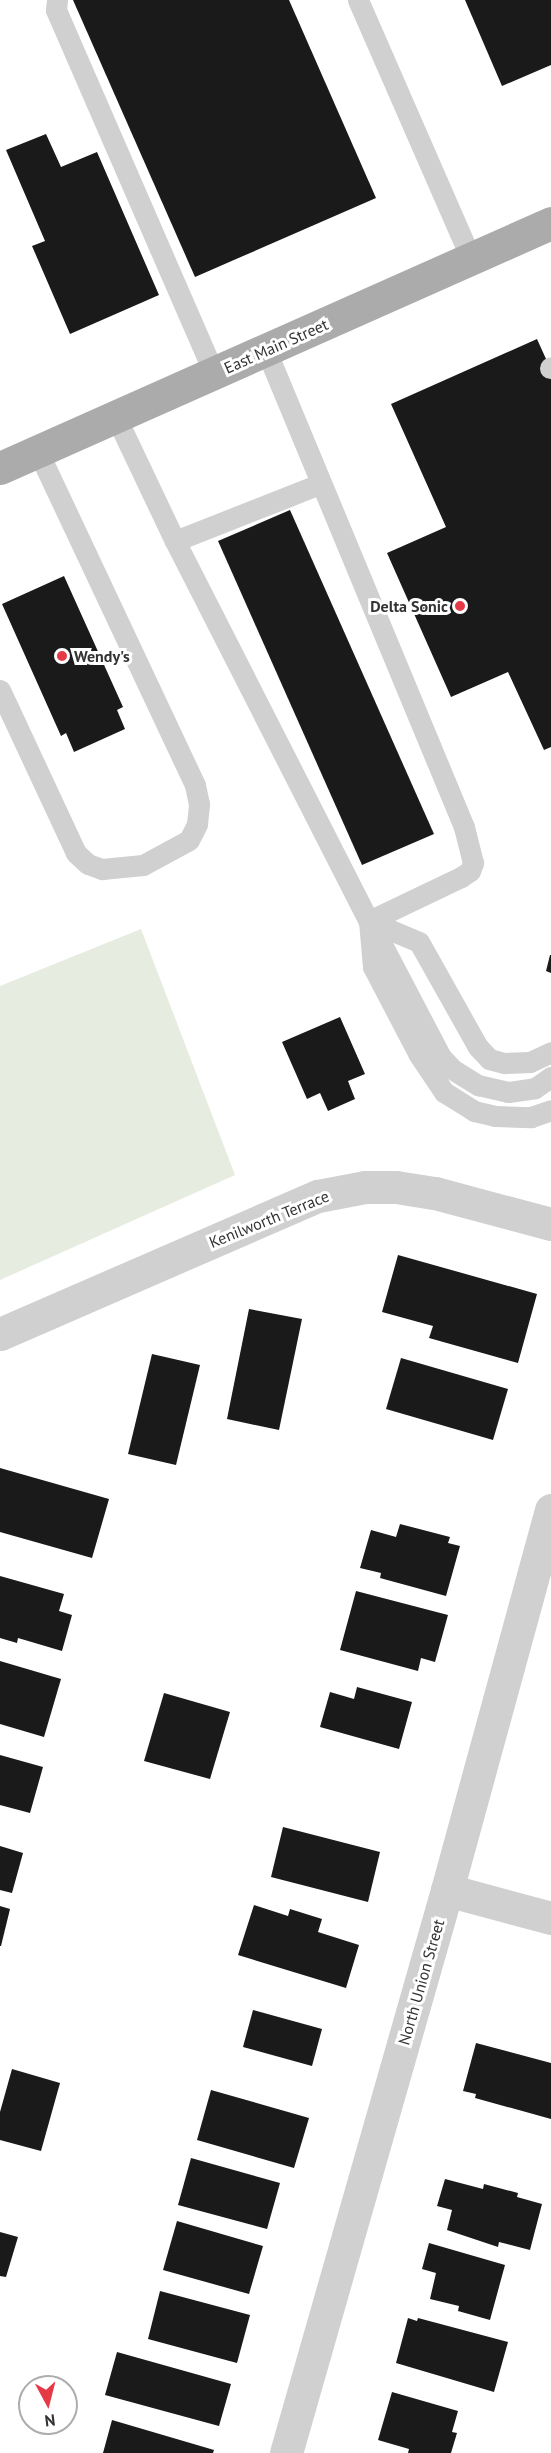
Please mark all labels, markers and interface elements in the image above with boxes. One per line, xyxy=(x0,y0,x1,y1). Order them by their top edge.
street label: East Main Street xyxy=(221,315,331,377)
place label: Delta Sonic xyxy=(370,596,448,616)
marker: Delta Sonic xyxy=(453,599,467,613)
place label: Wendy's xyxy=(74,646,130,666)
marker: Wendy's xyxy=(55,649,69,663)
street label: Kenilworth Terrace xyxy=(206,1186,332,1252)
street label: North Union Street xyxy=(394,1917,448,2047)
north arrow xyxy=(18,2375,78,2435)
text: N xyxy=(44,2410,56,2431)

